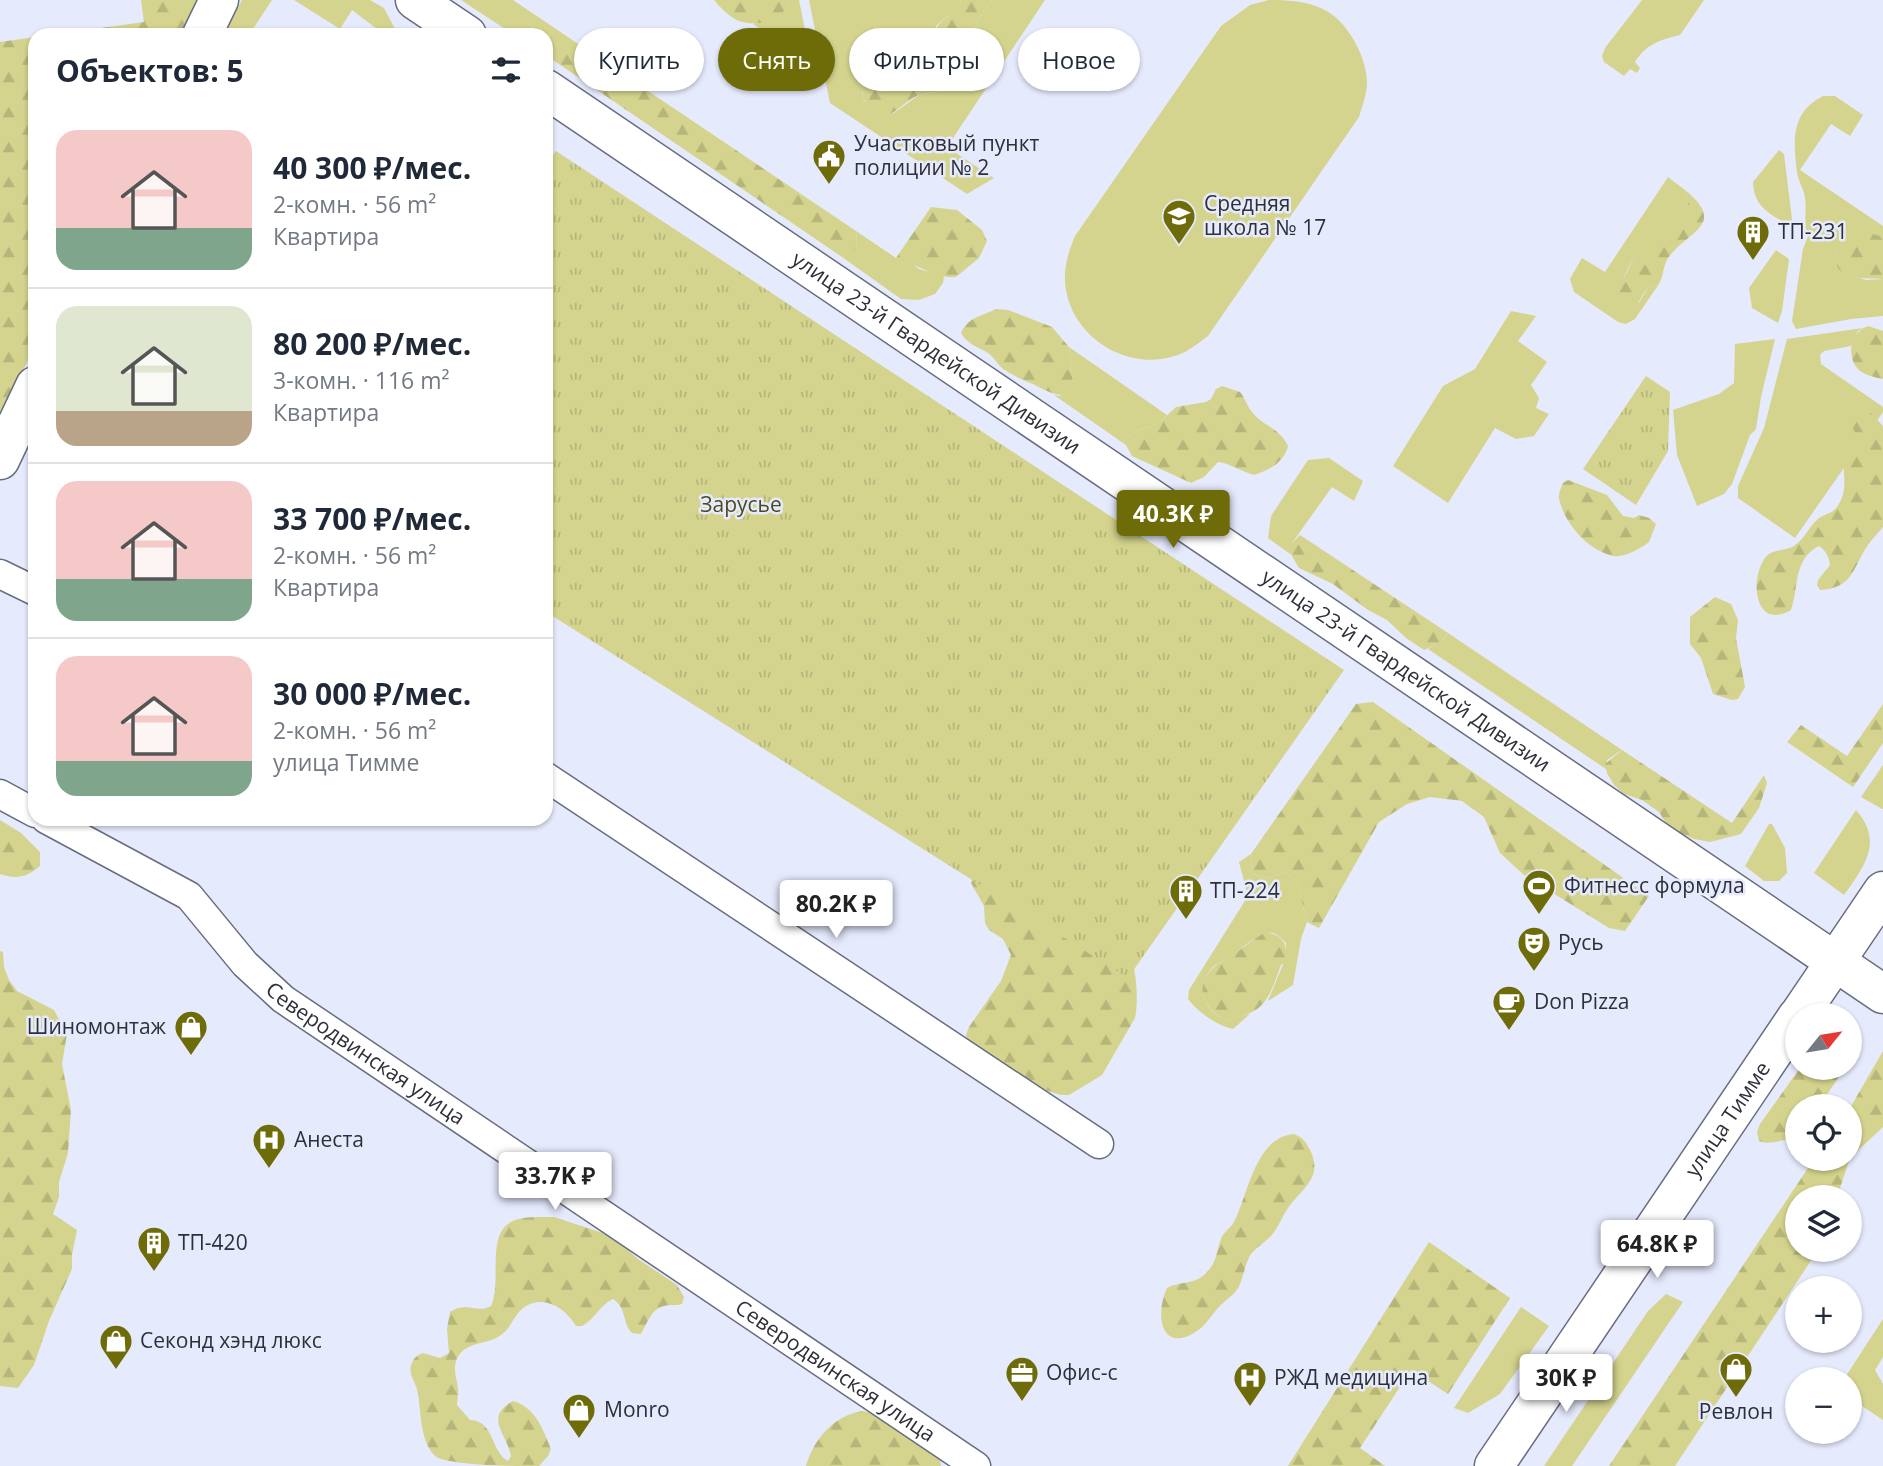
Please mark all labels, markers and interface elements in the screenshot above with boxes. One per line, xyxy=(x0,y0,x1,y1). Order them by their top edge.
chip: Купить xyxy=(574,28,704,91)
chip: Снять xyxy=(718,28,835,91)
chip: Фильтры xyxy=(849,28,1004,91)
chip: Новое xyxy=(1018,28,1140,91)
text: Объектов: 5 xyxy=(56,50,244,91)
icon: filters xyxy=(487,51,525,89)
place label: Участковый пункт полиции № 2 xyxy=(854,129,1039,181)
public building icon: Участковый пункт полиции № 2 xyxy=(810,137,848,186)
text: 40 300 ₽/мес. xyxy=(273,147,471,188)
icon: home xyxy=(112,158,196,242)
text: 2-комн. · 56 m² xyxy=(273,188,436,220)
place label: Средняя школа № 17 xyxy=(1204,189,1326,241)
school or university icon: Средняя школа № 17 xyxy=(1160,197,1198,246)
building icon: ТП-231 xyxy=(1734,213,1772,262)
place label: ТП-231 xyxy=(1778,217,1848,245)
text: Квартира xyxy=(273,220,379,252)
street label: улица 23-й Гвардейской Дивизии xyxy=(787,244,1086,460)
text: 80 200 ₽/мес. xyxy=(273,323,471,364)
icon: home xyxy=(112,334,196,418)
text: 3-комн. · 116 m² xyxy=(273,364,449,396)
text: Квартира xyxy=(273,396,379,428)
park label: Зарусье xyxy=(700,490,782,518)
pin: 40.3K ₽ xyxy=(1108,490,1238,550)
text: 40.3K ₽ xyxy=(1133,497,1213,529)
text: 33 700 ₽/мес. xyxy=(273,498,471,539)
icon: home xyxy=(112,509,196,593)
text: 2-комн. · 56 m² xyxy=(273,539,436,571)
street label: улица 23-й Гвардейской Дивизии xyxy=(1256,562,1556,778)
text: Квартира xyxy=(273,571,379,603)
text: 30 000 ₽/мес. xyxy=(273,673,471,714)
icon: home xyxy=(112,684,196,768)
text: 2-комн. · 56 m² xyxy=(273,714,436,746)
text: улица Тимме xyxy=(273,746,419,778)
sports icon: Фитнесс формула xyxy=(1520,867,1558,916)
place label: Фитнесс формула xyxy=(1564,871,1745,899)
building icon: ТП-224 xyxy=(1167,872,1205,921)
place label: ТП-224 xyxy=(1210,876,1280,904)
pin: 80.2K ₽ xyxy=(771,880,901,940)
text: 80.2K ₽ xyxy=(796,887,876,919)
theatre icon: Русь xyxy=(1515,924,1553,973)
place label: Русь xyxy=(1558,928,1604,956)
street label: Северодвинская улица xyxy=(260,975,471,1131)
cafe icon: Don Pizza xyxy=(1490,983,1528,1032)
place label: Don Pizza xyxy=(1534,987,1630,1015)
north arrow xyxy=(1785,1003,1862,1080)
map controls xyxy=(1785,1003,1862,1444)
shop icon: Шиномонтаж xyxy=(172,1008,210,1057)
place label: Шиномонтаж xyxy=(27,1012,167,1040)
street label: улица Тимме xyxy=(1678,1056,1776,1182)
button: locate xyxy=(1785,1094,1862,1171)
hospital icon: Анеста xyxy=(250,1121,288,1170)
place label: Анеста xyxy=(294,1125,364,1153)
pin: 33.7K ₽ xyxy=(490,1152,620,1212)
text: 33.7K ₽ xyxy=(515,1159,595,1191)
button: layers xyxy=(1785,1185,1862,1262)
pin: 64.8K ₽ xyxy=(1592,1220,1722,1280)
building icon: ТП-420 xyxy=(135,1224,173,1273)
text: 64.8K ₽ xyxy=(1617,1227,1697,1259)
place label: ТП-420 xyxy=(178,1228,248,1256)
button: + xyxy=(1785,1276,1862,1353)
street label: Северодвинская улица xyxy=(730,1293,941,1448)
shop icon: Секонд хэнд люкс xyxy=(97,1322,135,1371)
place label: Секонд хэнд люкс xyxy=(140,1326,322,1354)
shop icon: Ревлон xyxy=(1717,1350,1755,1399)
office icon: Офис-с xyxy=(1003,1354,1041,1403)
pin: 30K ₽ xyxy=(1517,1354,1615,1414)
place label: Офис-с xyxy=(1046,1358,1118,1386)
hospital icon: РЖД медицина xyxy=(1231,1359,1269,1408)
text: 30K ₽ xyxy=(1536,1361,1596,1393)
place label: РЖД медицина xyxy=(1274,1363,1428,1391)
button: − xyxy=(1785,1367,1862,1444)
shop icon: Monro xyxy=(560,1391,598,1440)
place label: Monro xyxy=(604,1395,670,1423)
place label: Ревлон xyxy=(1699,1397,1773,1425)

